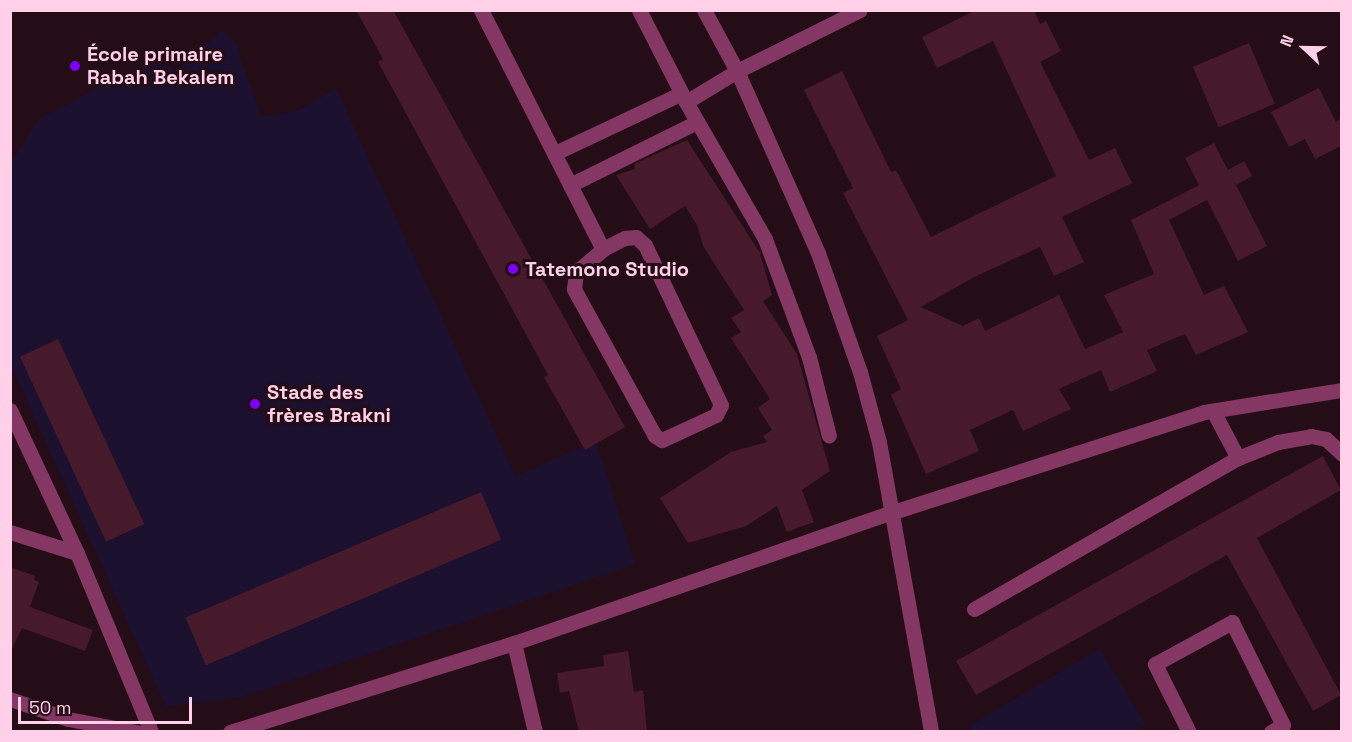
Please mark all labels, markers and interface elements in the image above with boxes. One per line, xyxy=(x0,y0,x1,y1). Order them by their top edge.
north arrow xyxy=(1274,18,1334,78)
text: N xyxy=(1275,32,1299,50)
place label: École primaire Rabah Bekalem xyxy=(87,42,234,89)
marker: École primaire Rabah Bekalem xyxy=(68,59,82,73)
place label: Tatemono Studio xyxy=(525,257,689,281)
marker: Tatemono Studio xyxy=(506,262,520,276)
place label: Stade des frères Brakni xyxy=(267,380,391,427)
marker: Stade des frères Brakni xyxy=(248,397,262,411)
scale bar xyxy=(21,685,195,723)
text: 50 m xyxy=(29,696,71,719)

